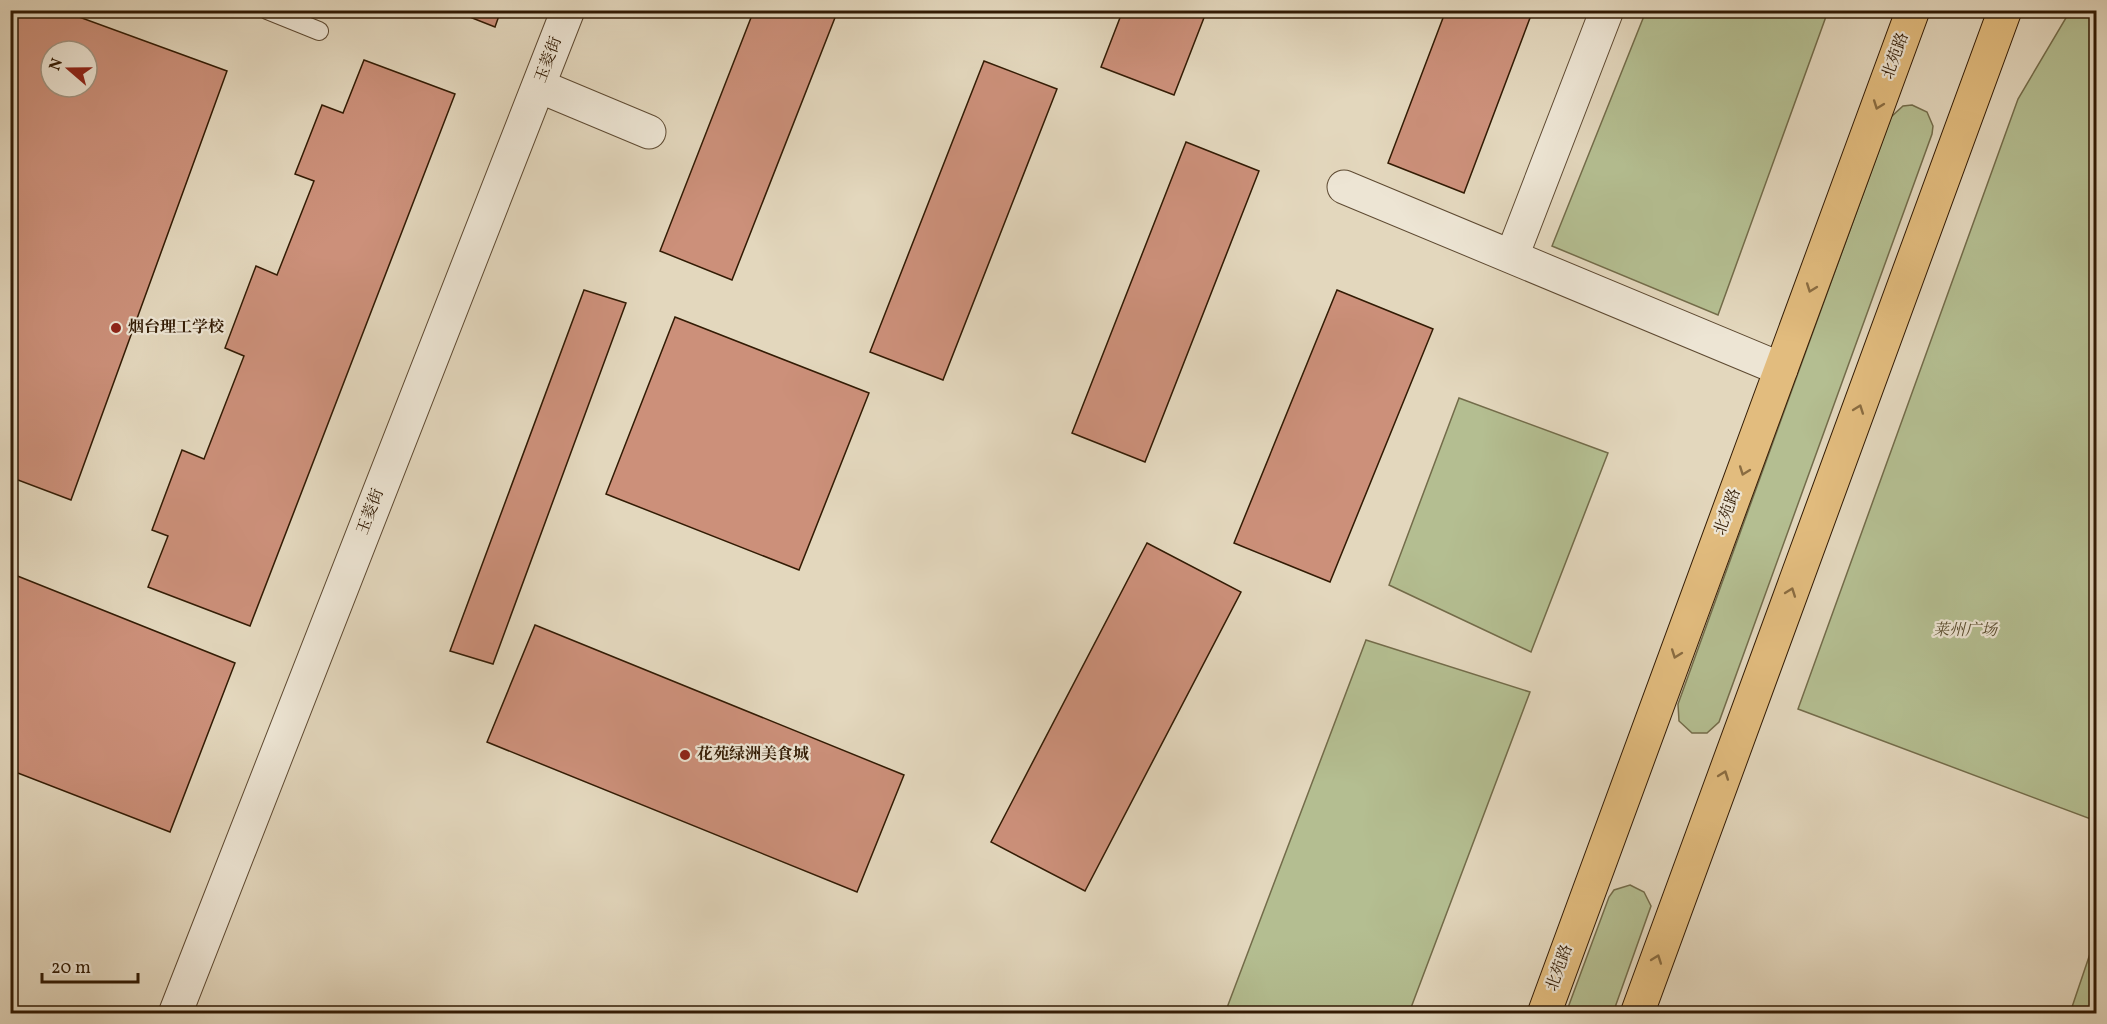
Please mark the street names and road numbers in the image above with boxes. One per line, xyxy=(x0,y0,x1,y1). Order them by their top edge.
street label: 北苑路 xyxy=(1877,30,1915,82)
street label: 玉菱街 xyxy=(530,34,568,86)
street label: 玉菱街 xyxy=(352,486,390,538)
street label: 北苑路 xyxy=(1709,486,1747,538)
street label: 北苑路 xyxy=(1541,942,1579,994)

